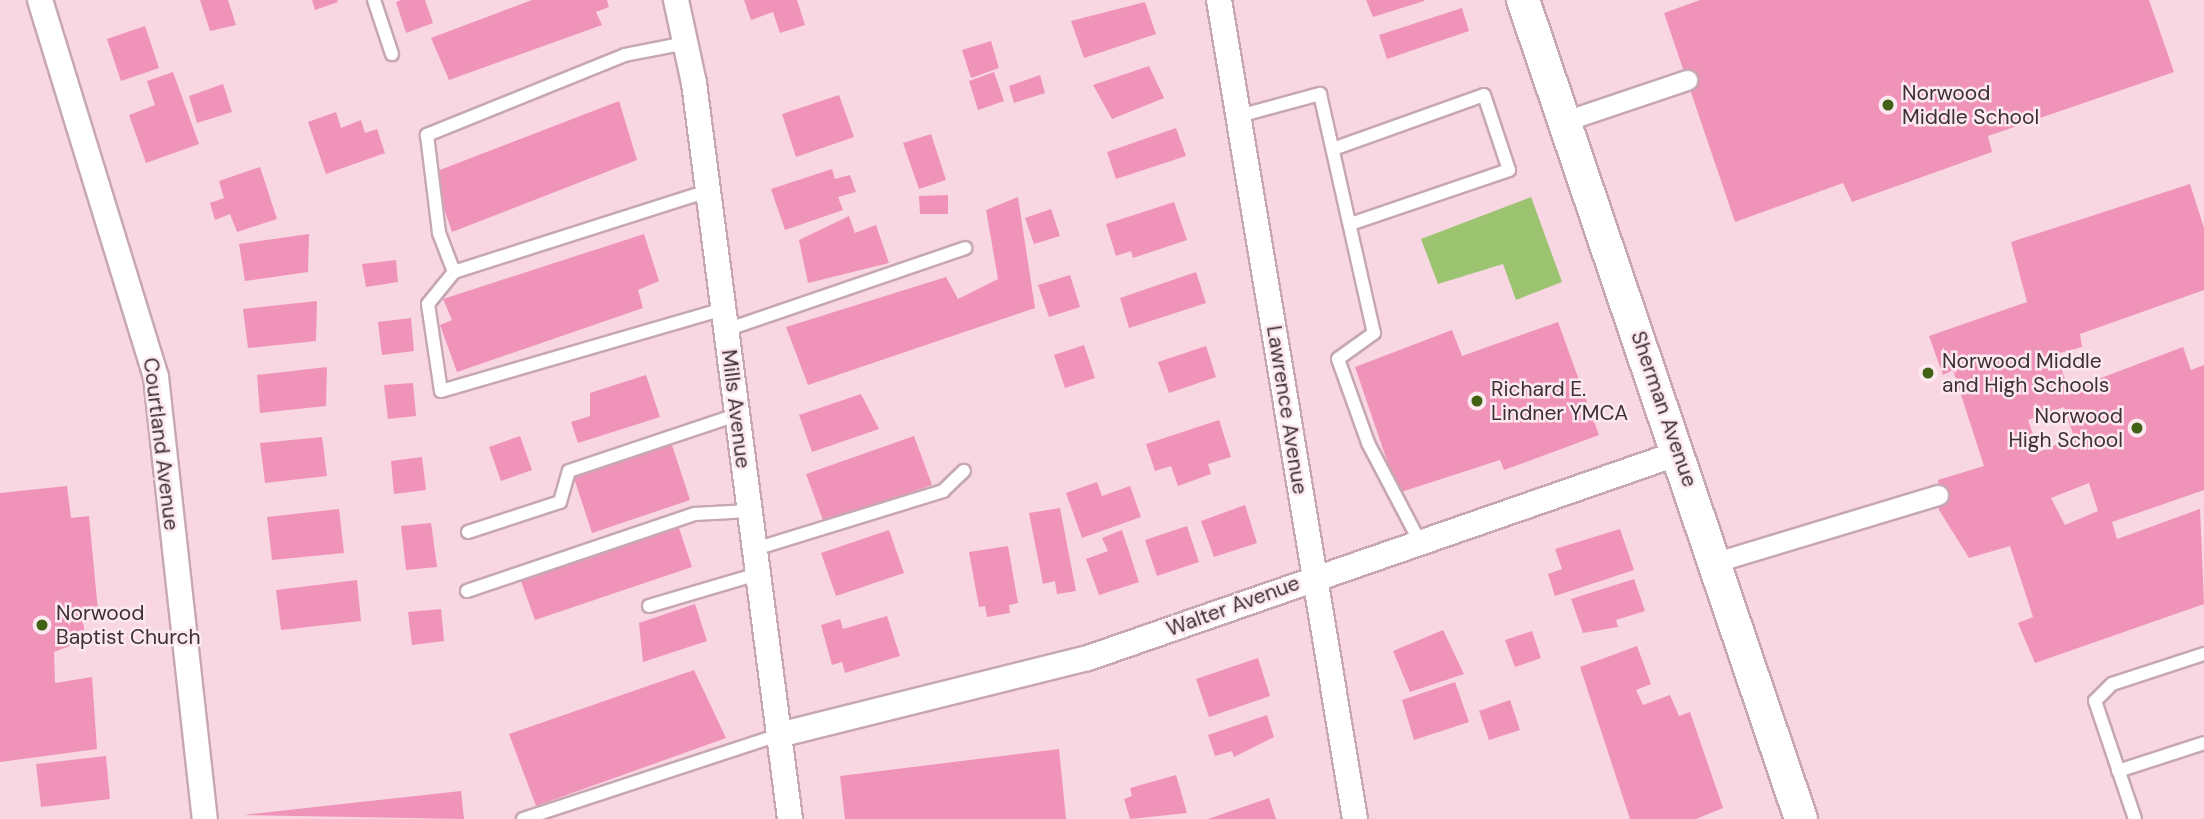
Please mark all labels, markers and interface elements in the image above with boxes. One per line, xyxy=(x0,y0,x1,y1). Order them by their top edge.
place label: Norwood Middle School xyxy=(1902,80,2039,130)
marker: Norwood Middle School xyxy=(1880,97,1896,113)
street label: Lawrence Avenue xyxy=(1261,324,1313,496)
street label: Sherman Avenue xyxy=(1626,328,1702,490)
street label: Mills Avenue xyxy=(716,348,756,470)
place label: Norwood Middle and High Schools xyxy=(1942,348,2109,398)
street label: Courtland Avenue xyxy=(138,356,184,532)
marker: Norwood Middle and High Schools xyxy=(1920,365,1936,381)
place label: Richard E. Lindner YMCA xyxy=(1491,376,1628,426)
marker: Richard E. Lindner YMCA xyxy=(1469,393,1485,409)
place label: Norwood High School xyxy=(2008,403,2123,453)
marker: Norwood High School xyxy=(2129,420,2145,436)
street label: Walter Avenue xyxy=(1163,570,1303,642)
place label: Norwood Baptist Church xyxy=(56,600,201,650)
marker: Norwood Baptist Church xyxy=(34,617,50,633)

